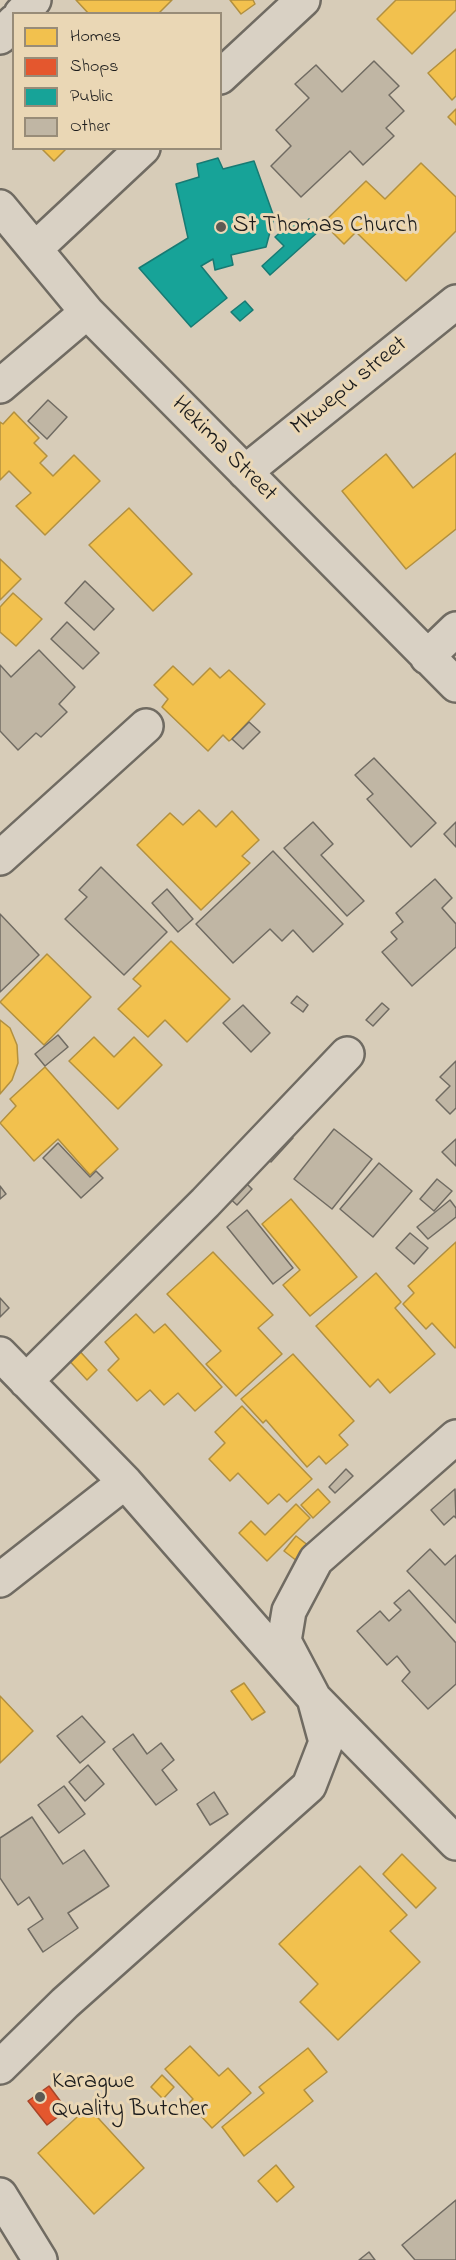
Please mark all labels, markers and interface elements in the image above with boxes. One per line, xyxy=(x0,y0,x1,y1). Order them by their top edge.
legend xyxy=(12,12,222,150)
text: Homes xyxy=(70,24,121,50)
text: Shops xyxy=(70,54,118,80)
text: Public xyxy=(70,84,113,110)
text: Other xyxy=(70,114,110,140)
place label: St Thomas Church xyxy=(233,213,418,241)
marker: St Thomas Church xyxy=(214,220,228,234)
street label: Mkwepu street xyxy=(286,331,414,443)
street label: Hekima Street xyxy=(164,391,282,509)
place label: Karagwe Quality Butcher xyxy=(52,2069,208,2125)
marker: Karagwe Quality Butcher xyxy=(33,2090,47,2104)

